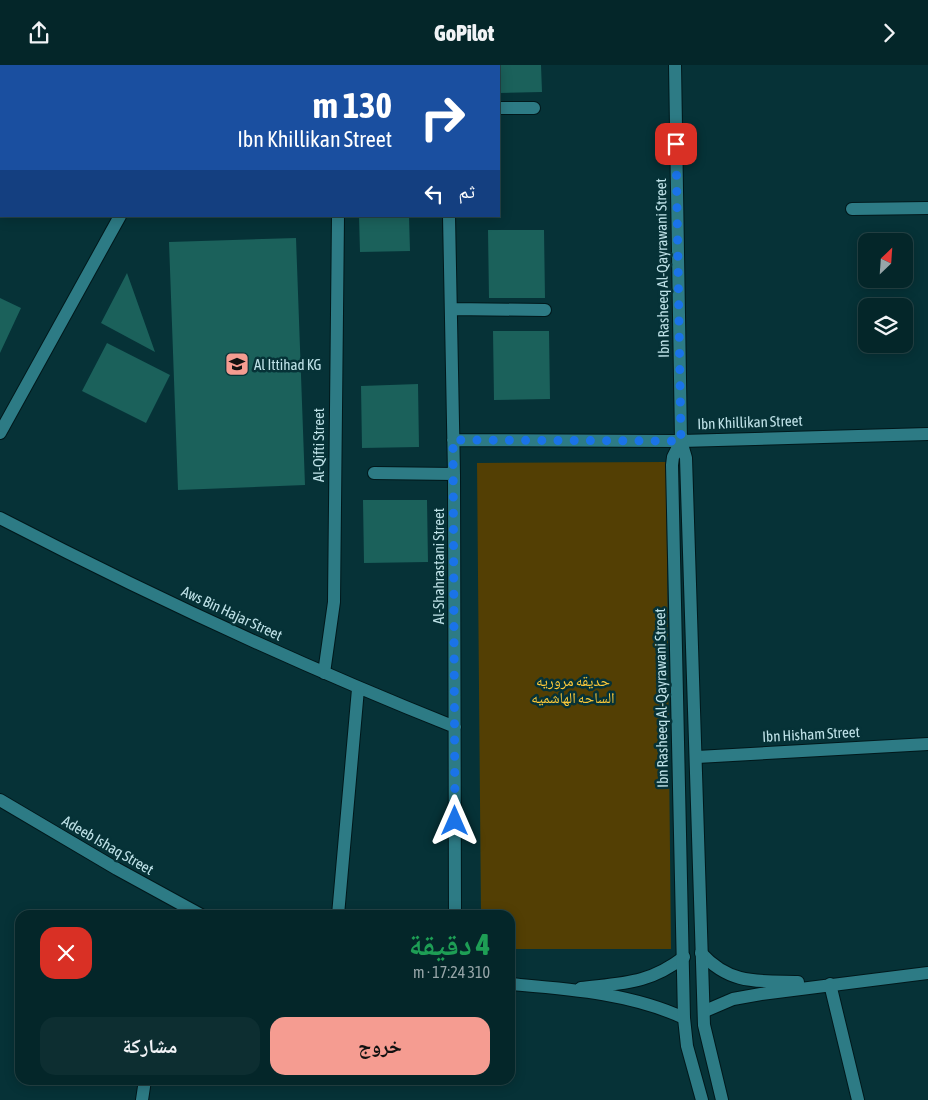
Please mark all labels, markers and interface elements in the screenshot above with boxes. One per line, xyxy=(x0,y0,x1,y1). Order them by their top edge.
icon: share xyxy=(25,19,53,47)
icon: forward xyxy=(875,19,903,47)
text: GoPilot xyxy=(434,20,494,46)
text: 130 m xyxy=(313,85,392,125)
icon: right xyxy=(410,85,475,150)
pin xyxy=(655,123,697,165)
text: Ibn Khillikan Street xyxy=(237,126,392,152)
icon: arrive xyxy=(662,130,690,158)
street label: Ibn Rasheeq Al-Qayrawani Street xyxy=(652,178,672,358)
icon: left xyxy=(420,180,448,208)
text: ثم xyxy=(458,180,475,202)
north arrow xyxy=(858,233,912,287)
map controls xyxy=(858,233,913,353)
button: layers xyxy=(858,298,913,353)
school or university icon: Al Ittihad KG xyxy=(224,351,250,377)
place label: Al Ittihad KG xyxy=(254,356,322,373)
street label: Al-Qifti Street xyxy=(310,408,327,482)
street label: Ibn Khillikan Street xyxy=(697,412,803,432)
street label: Al-Shahrastani Street xyxy=(430,508,447,624)
street label: Aws Bin Hajar Street xyxy=(179,582,285,644)
street label: Ibn Rasheeq Al-Qayrawani Street xyxy=(651,608,671,788)
park label: حديقه مروريه الساحه الهاشميه xyxy=(531,672,615,707)
street label: Ibn Hisham Street xyxy=(762,723,860,745)
position arrow xyxy=(428,794,480,846)
street label: Adeeb Ishaq Street xyxy=(59,812,157,878)
button: close xyxy=(40,927,92,979)
text: 4 دقيقة xyxy=(409,927,490,961)
text: 310 m · 17:24 xyxy=(413,963,490,981)
button: مشاركة xyxy=(40,1017,260,1075)
button: خروج xyxy=(270,1017,490,1075)

